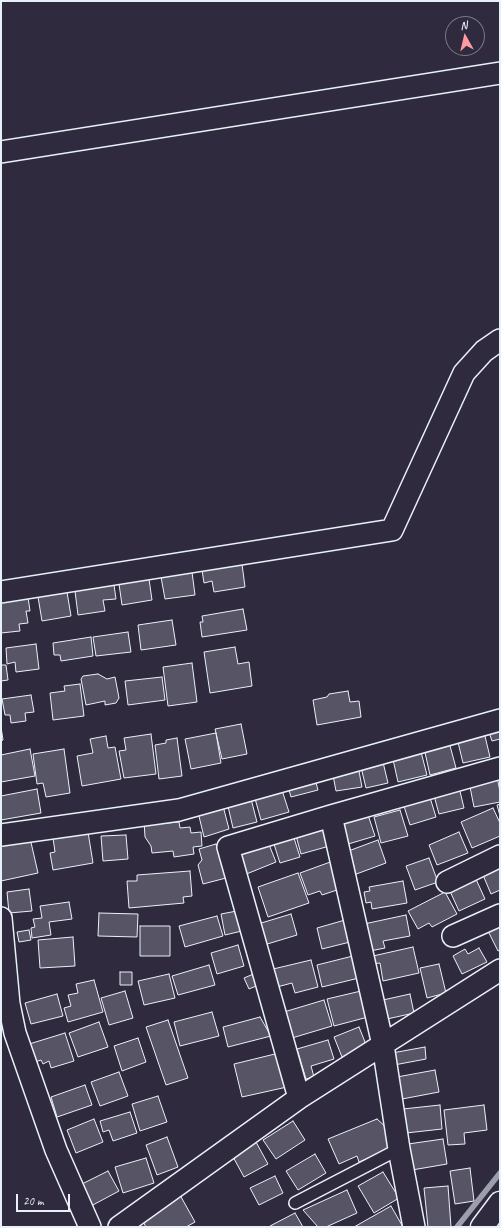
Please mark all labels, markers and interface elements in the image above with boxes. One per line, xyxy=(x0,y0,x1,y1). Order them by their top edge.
north arrow xyxy=(445,16,485,56)
text: N xyxy=(459,18,468,33)
scale bar xyxy=(18,1186,72,1212)
text: 20 m xyxy=(23,1193,43,1209)

